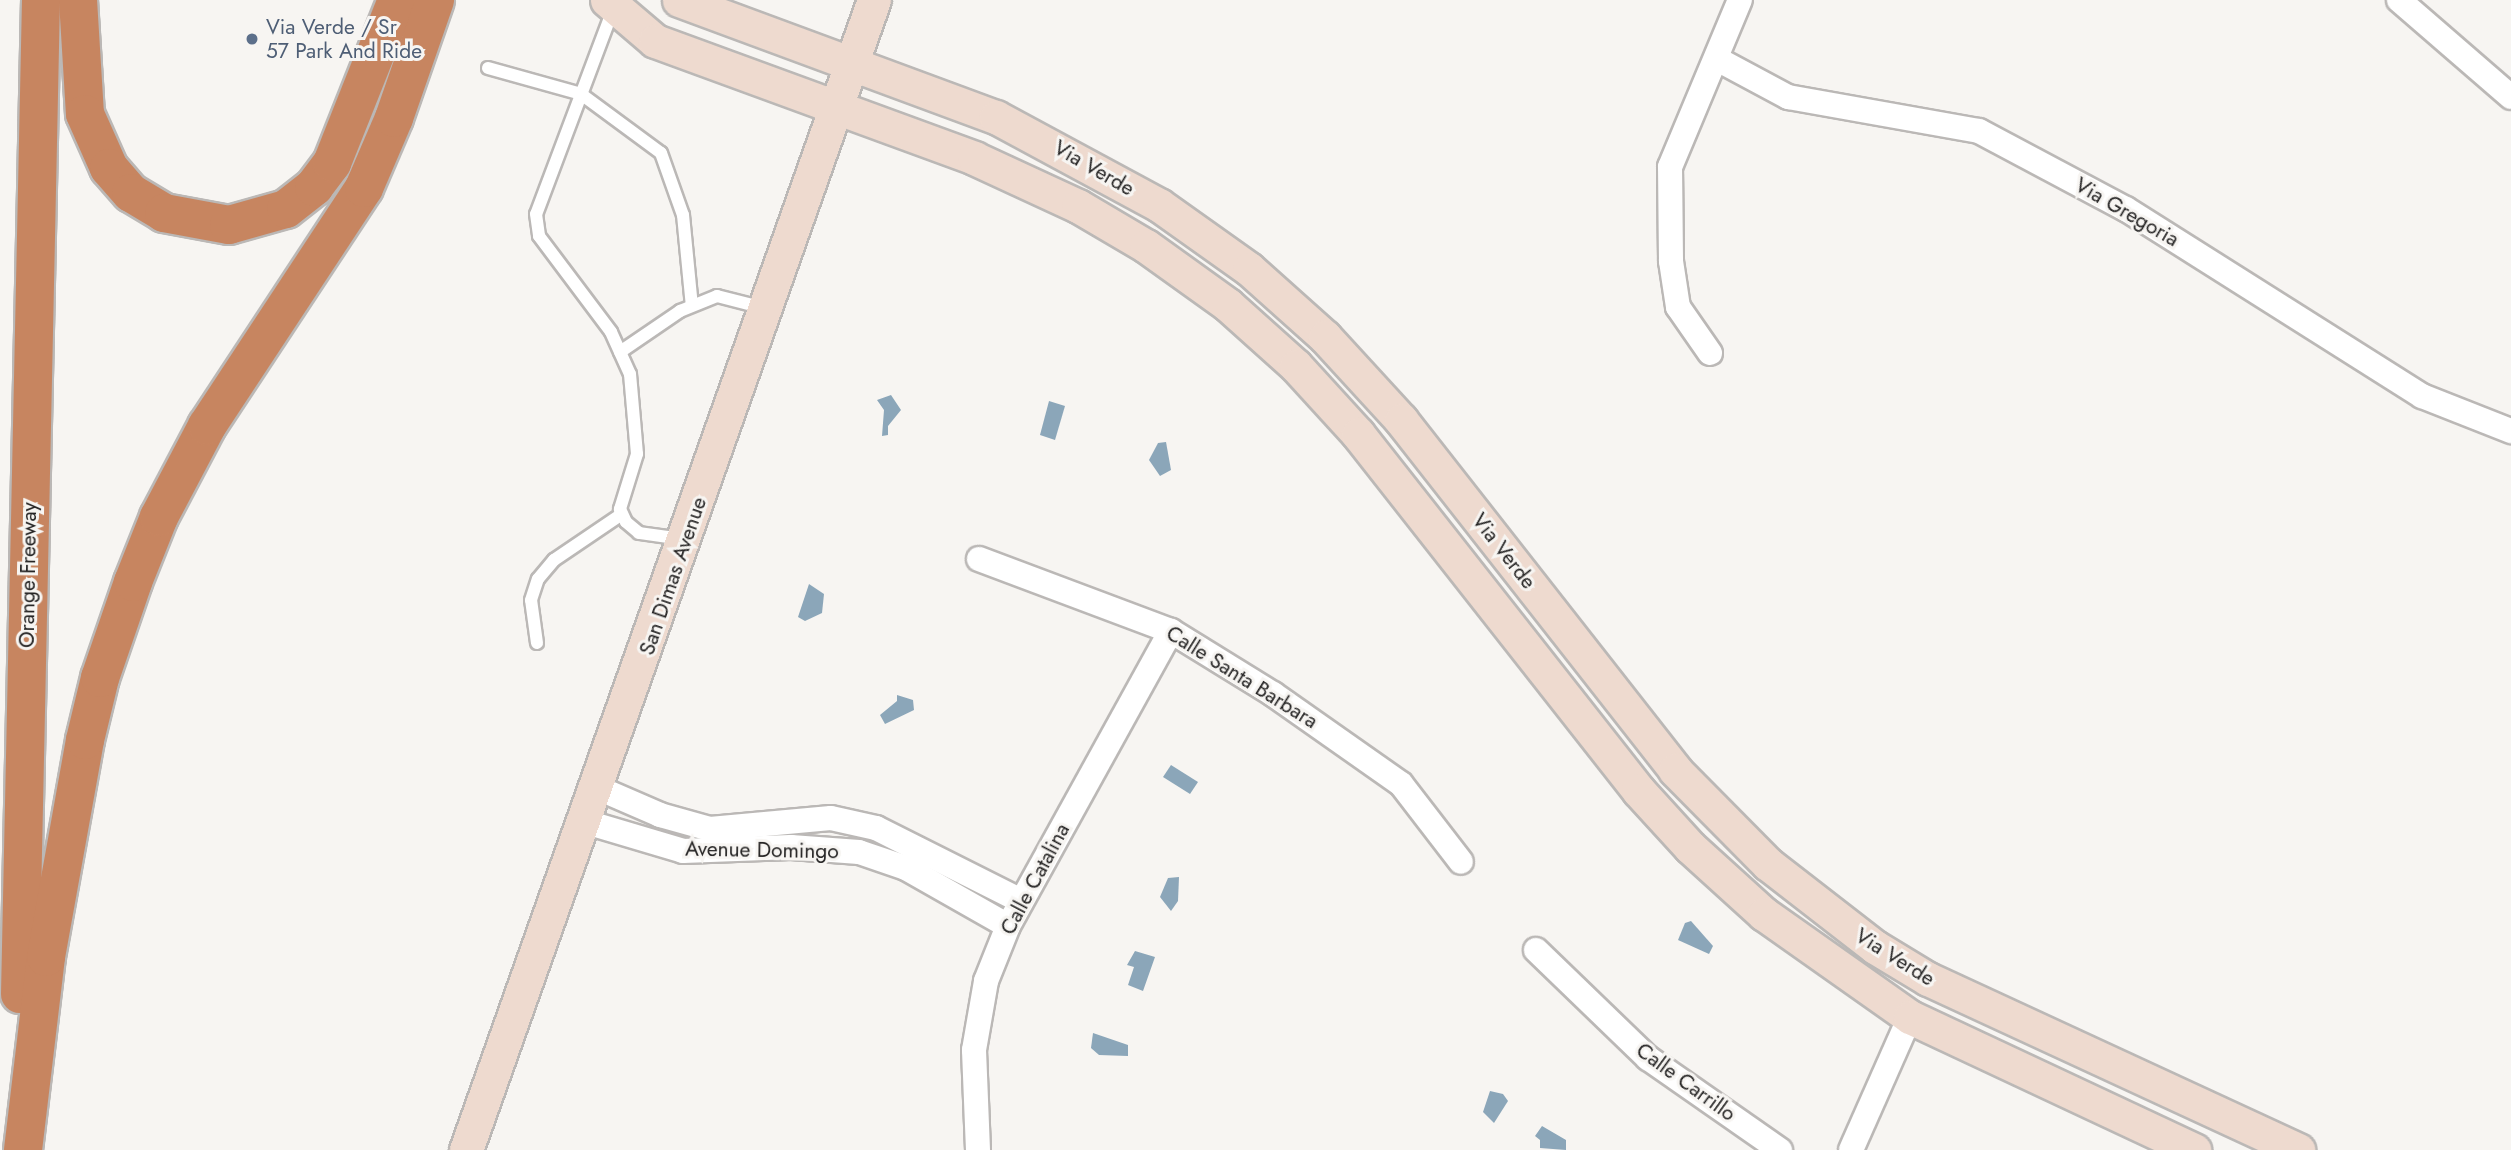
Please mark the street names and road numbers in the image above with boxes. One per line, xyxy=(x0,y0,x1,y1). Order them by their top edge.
street label: Via Verde xyxy=(1049,135,1139,201)
street label: Via Gregoria xyxy=(2071,172,2183,252)
street label: San Dimas Avenue xyxy=(634,494,712,658)
street label: Orange Freeway xyxy=(14,502,42,648)
street label: Via Verde xyxy=(1467,508,1541,594)
street label: Calle Santa Barbara xyxy=(1162,620,1322,734)
street label: Calle Catalina xyxy=(995,819,1075,939)
street label: Avenue Domingo xyxy=(685,836,839,864)
street label: Via Verde xyxy=(1851,923,1939,991)
street label: Calle Carrillo xyxy=(1631,1037,1741,1127)

